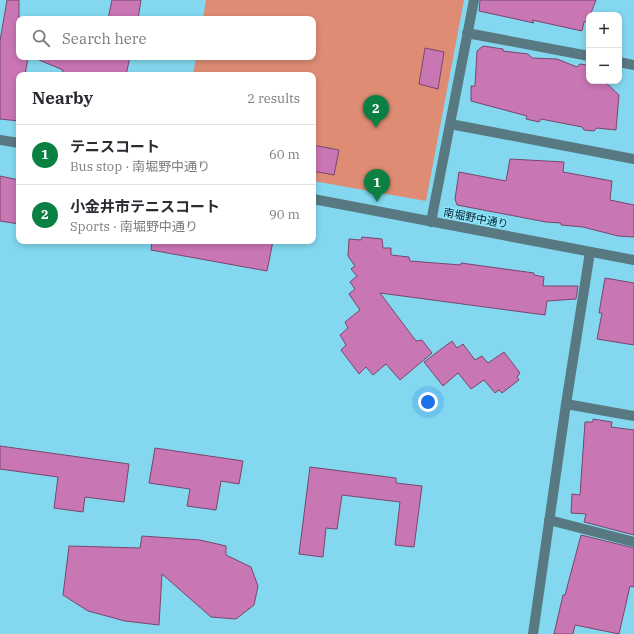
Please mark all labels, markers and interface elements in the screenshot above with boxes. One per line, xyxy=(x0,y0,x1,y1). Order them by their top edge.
map controls xyxy=(586,12,622,84)
button: + xyxy=(586,12,622,48)
search box xyxy=(16,16,316,60)
icon: search xyxy=(30,27,52,49)
text: Search here xyxy=(62,29,147,48)
button: − xyxy=(586,48,622,84)
text: Nearby xyxy=(32,87,93,109)
text: 2 results xyxy=(247,90,300,107)
pin: 2 xyxy=(363,95,389,128)
text: テニスコート xyxy=(70,137,160,156)
text: 1 xyxy=(41,146,49,163)
text: 60 m xyxy=(269,146,300,163)
text: Bus stop · 南堀野中通り xyxy=(70,158,210,175)
pin: 1 xyxy=(364,169,390,202)
text: 小金井市テニスコート xyxy=(70,197,220,216)
street label: 南堀野中通り xyxy=(442,205,510,231)
text: 2 xyxy=(41,206,49,223)
text: 90 m xyxy=(269,206,300,223)
text: Sports · 南堀野中通り xyxy=(70,218,198,235)
your location xyxy=(418,392,438,412)

